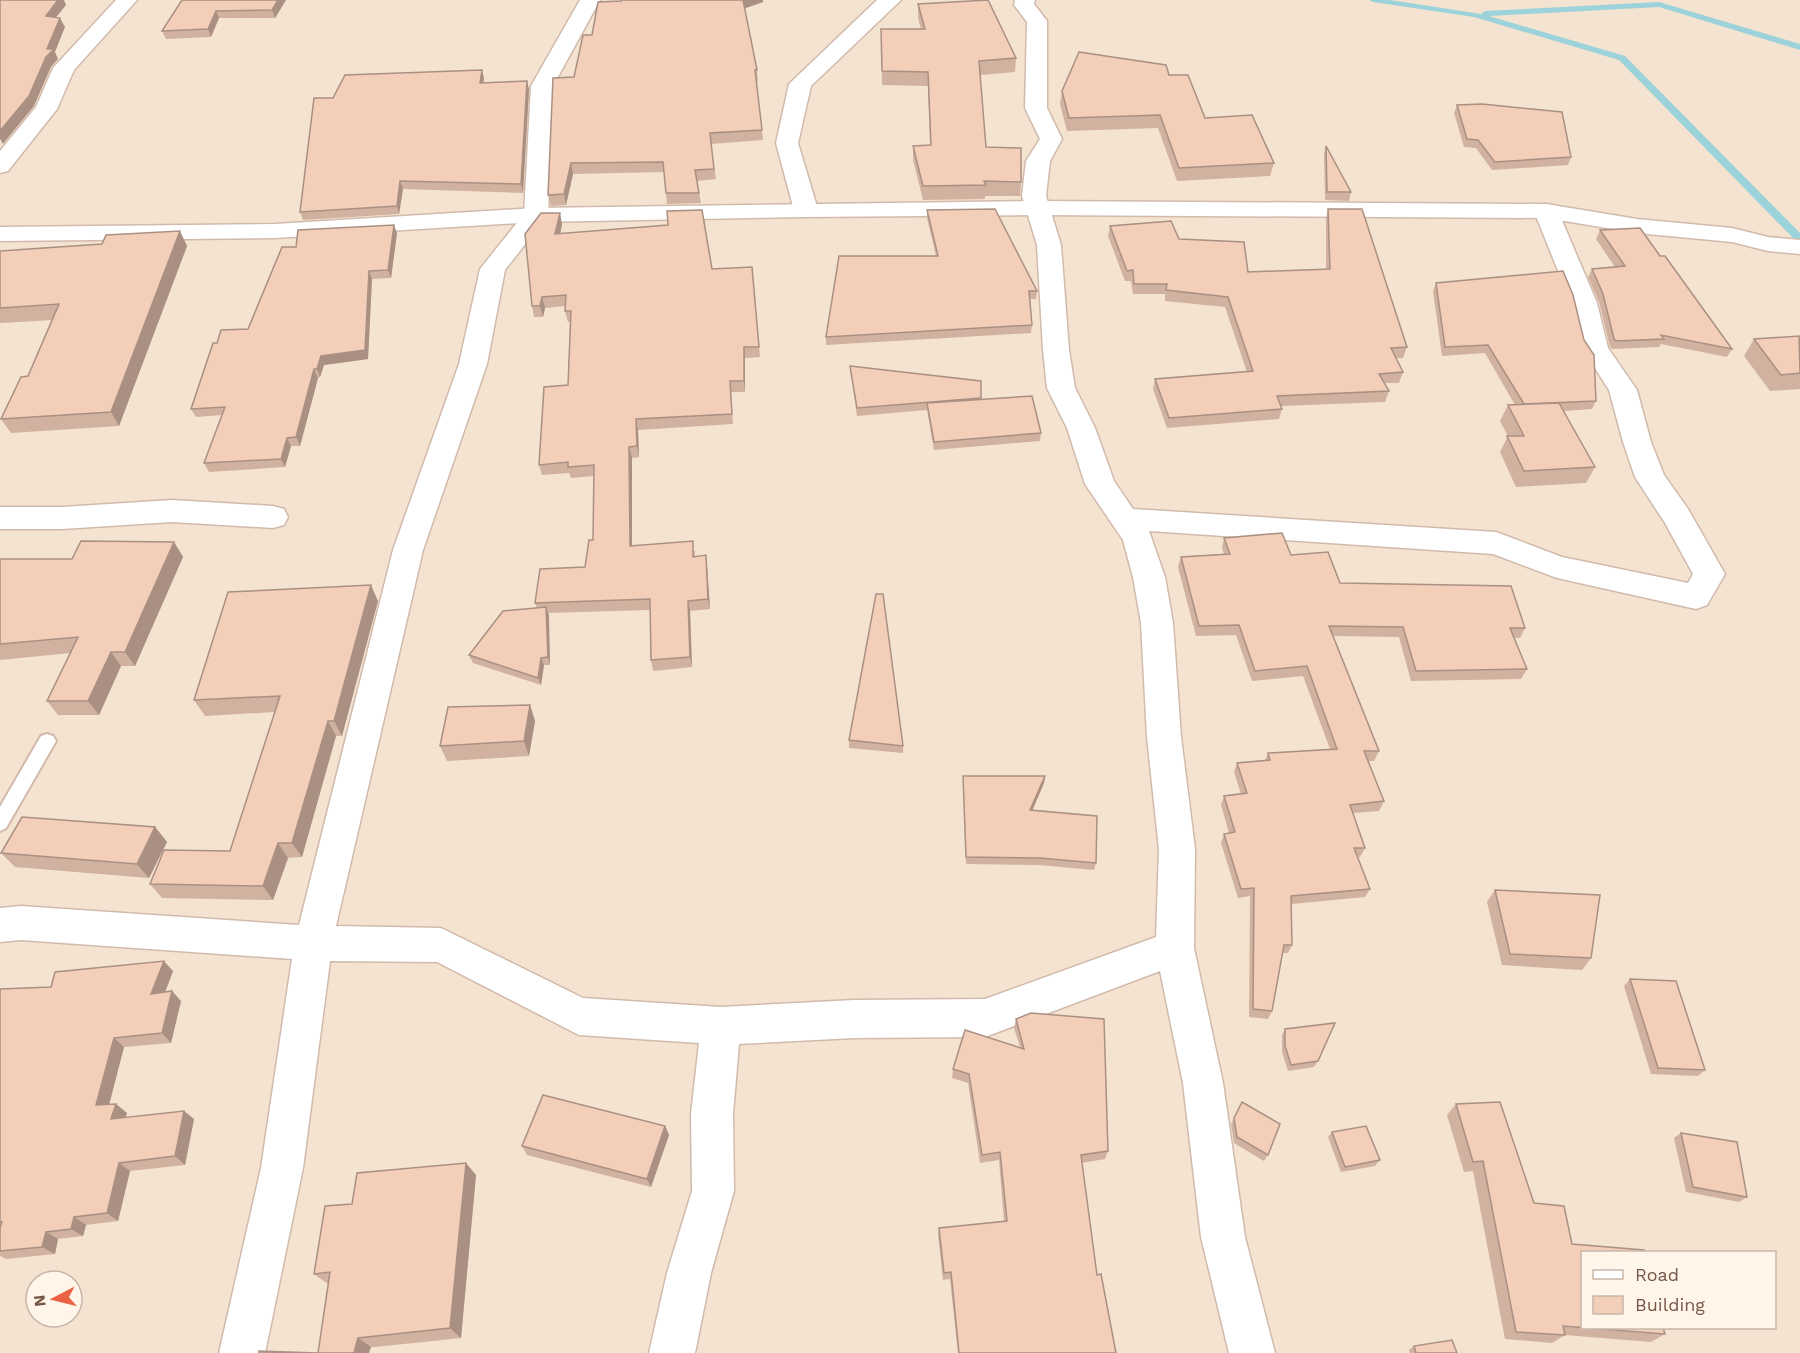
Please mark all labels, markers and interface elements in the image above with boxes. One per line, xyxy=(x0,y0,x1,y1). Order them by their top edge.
legend xyxy=(1581,1251,1776,1329)
text: Road xyxy=(1635,1264,1679,1285)
north arrow xyxy=(24,1269,84,1329)
text: N xyxy=(29,1294,50,1308)
text: Building xyxy=(1635,1294,1705,1315)

